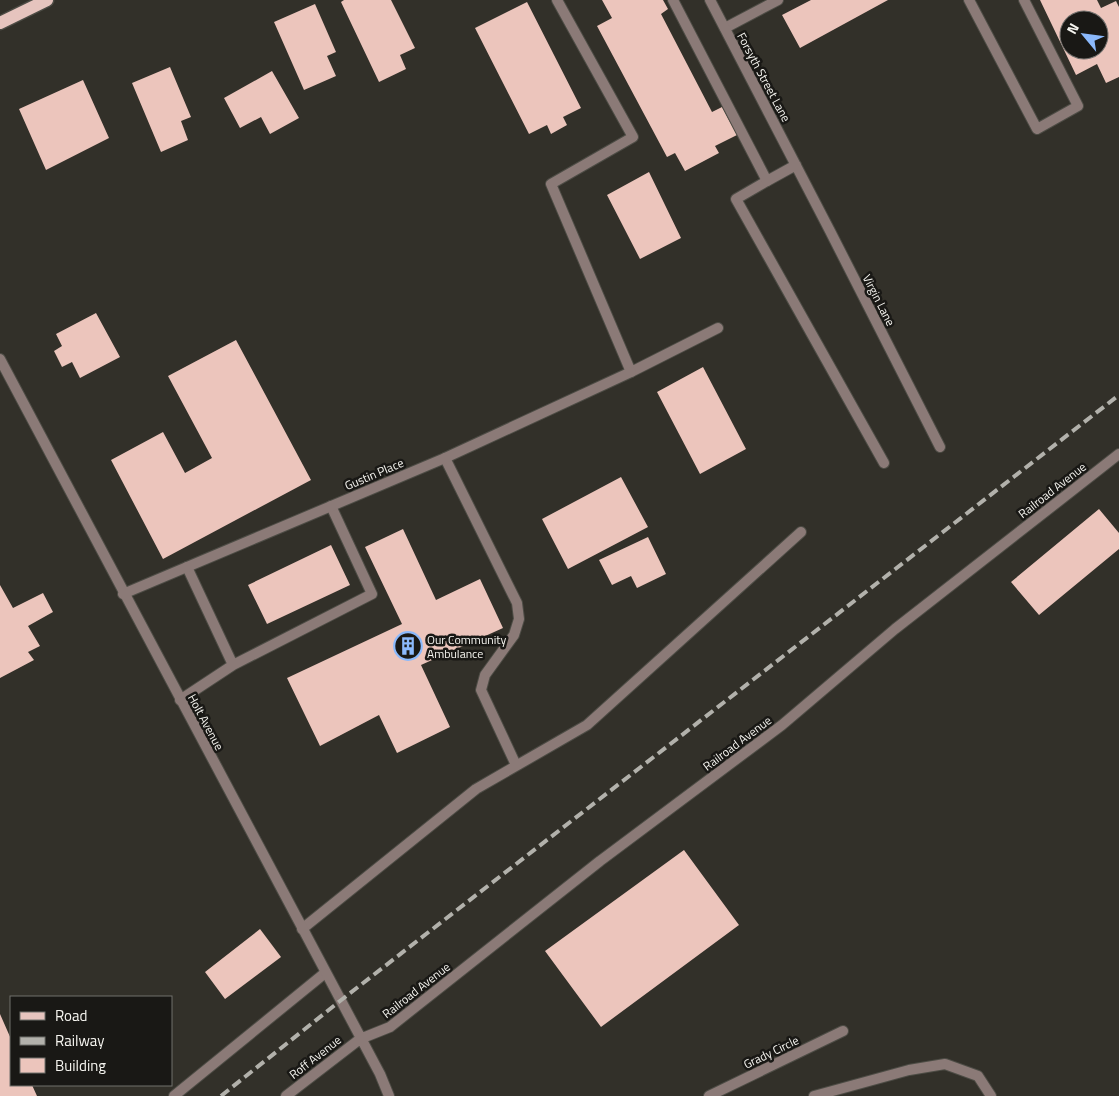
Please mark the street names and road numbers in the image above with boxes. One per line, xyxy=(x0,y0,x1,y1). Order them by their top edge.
street label: Forsyth Street Lane xyxy=(732,29,796,125)
street label: Virgin Lane xyxy=(858,271,900,329)
street label: Gustin Place xyxy=(342,453,406,495)
street label: Railroad Avenue xyxy=(1014,457,1090,523)
street label: Holt Avenue xyxy=(183,690,229,754)
street label: Railroad Avenue xyxy=(699,711,775,775)
street label: Railroad Avenue xyxy=(378,957,454,1023)
street label: Grady Circle xyxy=(740,1030,802,1074)
street label: Roff Avenue xyxy=(285,1031,345,1083)

